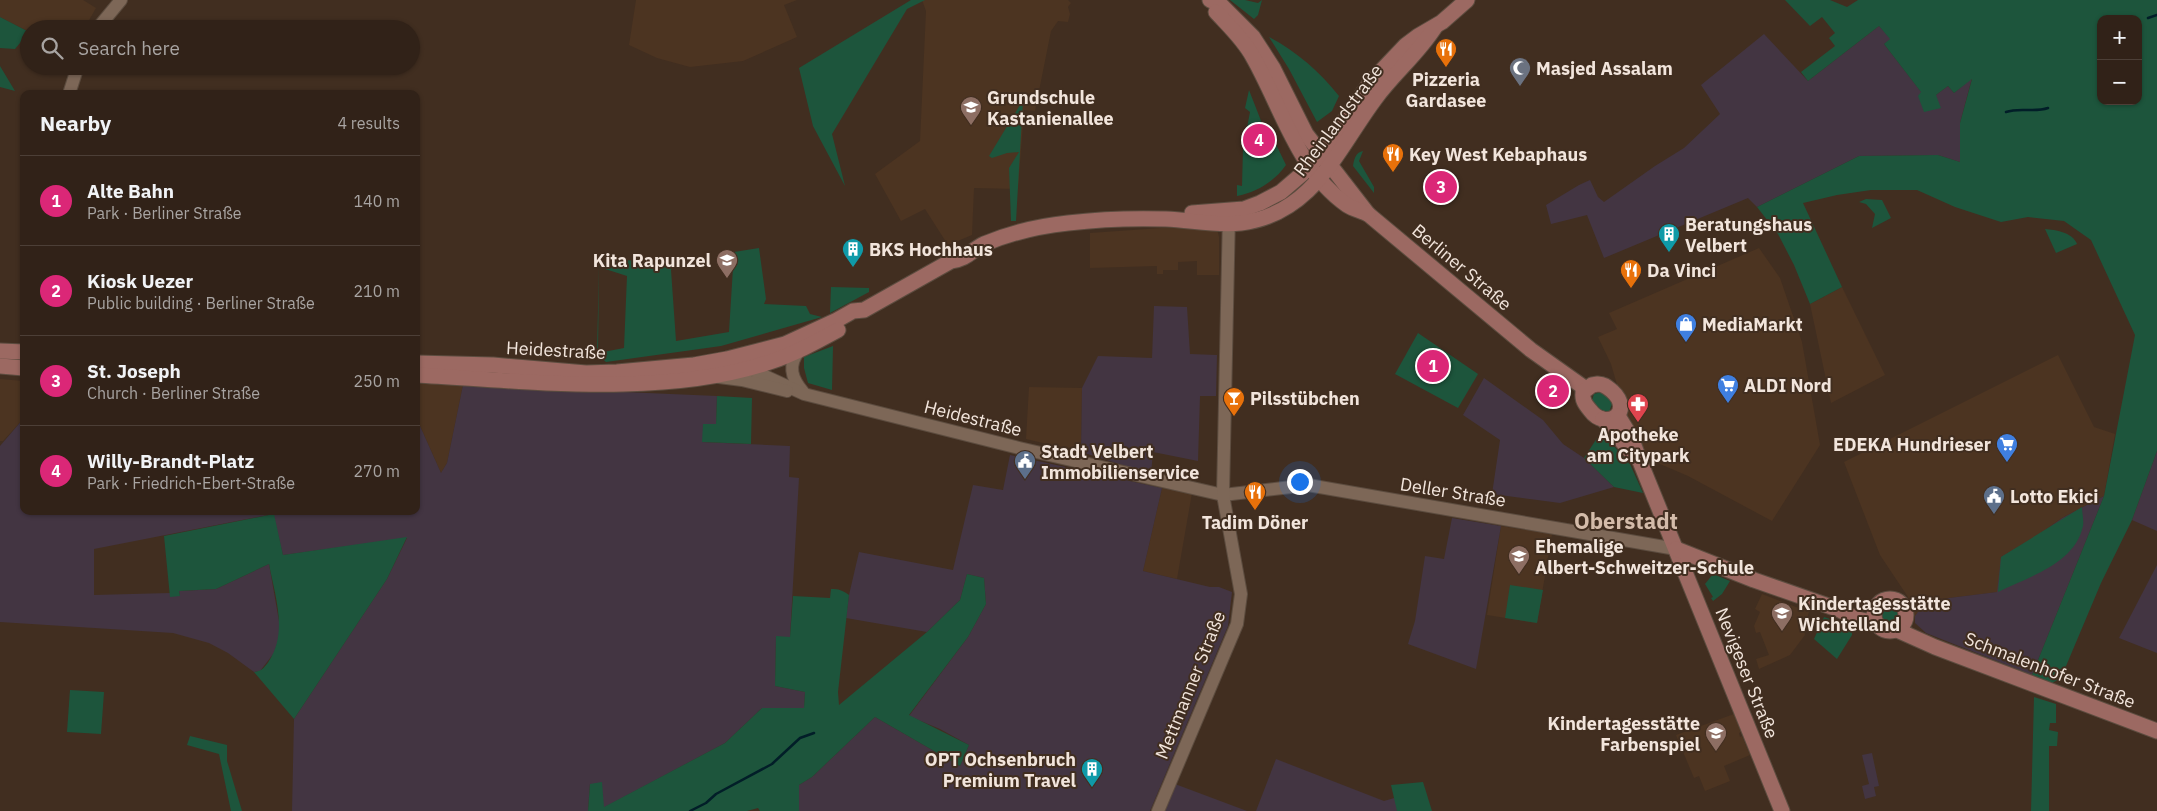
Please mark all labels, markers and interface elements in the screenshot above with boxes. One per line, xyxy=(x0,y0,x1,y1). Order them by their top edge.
map controls xyxy=(2097,15,2142,105)
button: + xyxy=(2097,15,2142,60)
search box xyxy=(20,20,420,75)
icon: search xyxy=(38,34,66,62)
text: Search here xyxy=(78,36,180,60)
restaurant icon: Pizzeria Gardasee xyxy=(1434,37,1458,68)
mosque icon: Masjed Assalam xyxy=(1508,56,1532,87)
place label: Masjed Assalam xyxy=(1536,57,1673,80)
street label: Rheinlandstraße xyxy=(1288,59,1388,180)
button: − xyxy=(2097,60,2142,105)
place label: Pizzeria Gardasee xyxy=(1406,68,1486,112)
place label: Grundschule Kastanienallee xyxy=(987,86,1114,130)
school or university icon: Grundschule Kastanienallee xyxy=(959,95,983,126)
text: Nearby xyxy=(40,109,111,137)
text: 4 results xyxy=(337,113,400,133)
pin: 4 xyxy=(1243,121,1275,159)
restaurant icon: Key West Kebaphaus xyxy=(1381,142,1405,173)
place label: Key West Kebaphaus xyxy=(1409,143,1587,166)
pin: 3 xyxy=(1425,168,1457,206)
text: Alte Bahn xyxy=(87,179,174,203)
text: 1 xyxy=(51,191,61,211)
text: 140 m xyxy=(353,191,400,211)
text: Park · Berliner Straße xyxy=(87,203,241,223)
place label: Beratungshaus Velbert xyxy=(1685,213,1812,257)
street label: Berliner Straße xyxy=(1408,219,1517,315)
building icon: Beratungshaus Velbert xyxy=(1657,222,1681,253)
building icon: BKS Hochhaus xyxy=(841,237,865,268)
place label: BKS Hochhaus xyxy=(869,238,993,261)
school or university icon: Kita Rapunzel xyxy=(715,248,739,279)
place label: Kita Rapunzel xyxy=(593,249,712,272)
restaurant icon: Da Vinci xyxy=(1619,258,1643,289)
place label: Da Vinci xyxy=(1647,259,1716,282)
text: Kiosk Uezer xyxy=(87,269,193,293)
text: 2 xyxy=(51,281,61,301)
text: 210 m xyxy=(353,281,400,301)
text: Public building · Berliner Straße xyxy=(87,293,315,313)
shop icon: MediaMarkt xyxy=(1674,312,1698,343)
place label: MediaMarkt xyxy=(1702,313,1803,336)
street label: Heidestraße xyxy=(505,336,607,364)
pin: 1 xyxy=(1417,347,1449,385)
text: St. Joseph xyxy=(87,359,181,383)
text: 3 xyxy=(51,371,61,391)
text: 250 m xyxy=(353,371,400,391)
pin: 2 xyxy=(1537,372,1569,410)
supermarket icon: ALDI Nord xyxy=(1716,373,1740,404)
place label: ALDI Nord xyxy=(1744,374,1832,397)
text: Church · Berliner Straße xyxy=(87,383,260,403)
bar icon: Pilsstübchen xyxy=(1222,386,1246,417)
place label: Pilsstübchen xyxy=(1250,387,1360,410)
pharmacy icon: Apotheke am Citypark xyxy=(1626,392,1650,423)
street label: Heidestraße xyxy=(922,395,1024,441)
place label: Apotheke am Citypark xyxy=(1587,423,1690,467)
supermarket icon: EDEKA Hundrieser xyxy=(1995,432,2019,463)
place label: EDEKA Hundrieser xyxy=(1833,433,1991,456)
place label: Stadt Velbert Immobilienservice xyxy=(1041,440,1199,484)
text: Willy-Brandt-Platz xyxy=(87,449,254,473)
public building icon: Stadt Velbert Immobilienservice xyxy=(1013,449,1037,480)
text: 4 xyxy=(51,461,61,481)
text: 270 m xyxy=(353,461,400,481)
your location xyxy=(1287,469,1313,495)
street label: Deller Straße xyxy=(1398,472,1508,512)
text: Park · Friedrich-Ebert-Straße xyxy=(87,473,295,493)
restaurant icon: Tadim Döner xyxy=(1243,480,1267,511)
public building icon: Lotto Ekici xyxy=(1982,484,2006,515)
place label: Lotto Ekici xyxy=(2010,485,2098,508)
district label: Oberstadt xyxy=(1574,506,1678,535)
place label: Tadim Döner xyxy=(1202,511,1308,534)
place label: Ehemalige Albert-Schweitzer-Schule xyxy=(1535,535,1754,579)
school or university icon: Ehemalige Albert-Schweitzer-Schule xyxy=(1507,544,1531,575)
place label: Kindertagesstätte Wichtelland xyxy=(1798,592,1951,636)
school or university icon: Kindertagesstätte Wichtelland xyxy=(1770,601,1794,632)
street label: Nevigeser Straße xyxy=(1710,604,1784,742)
street label: Mettmanner Straße xyxy=(1150,607,1230,762)
street label: Schmalenhofer Straße xyxy=(1961,627,2139,713)
place label: Kindertagesstätte Farbenspiel xyxy=(1547,712,1701,756)
school or university icon: Kindertagesstätte Farbenspiel xyxy=(1704,721,1728,752)
place label: OPT Ochsenbruch Premium Travel xyxy=(925,748,1077,792)
building icon: OPT Ochsenbruch Premium Travel xyxy=(1080,757,1104,788)

